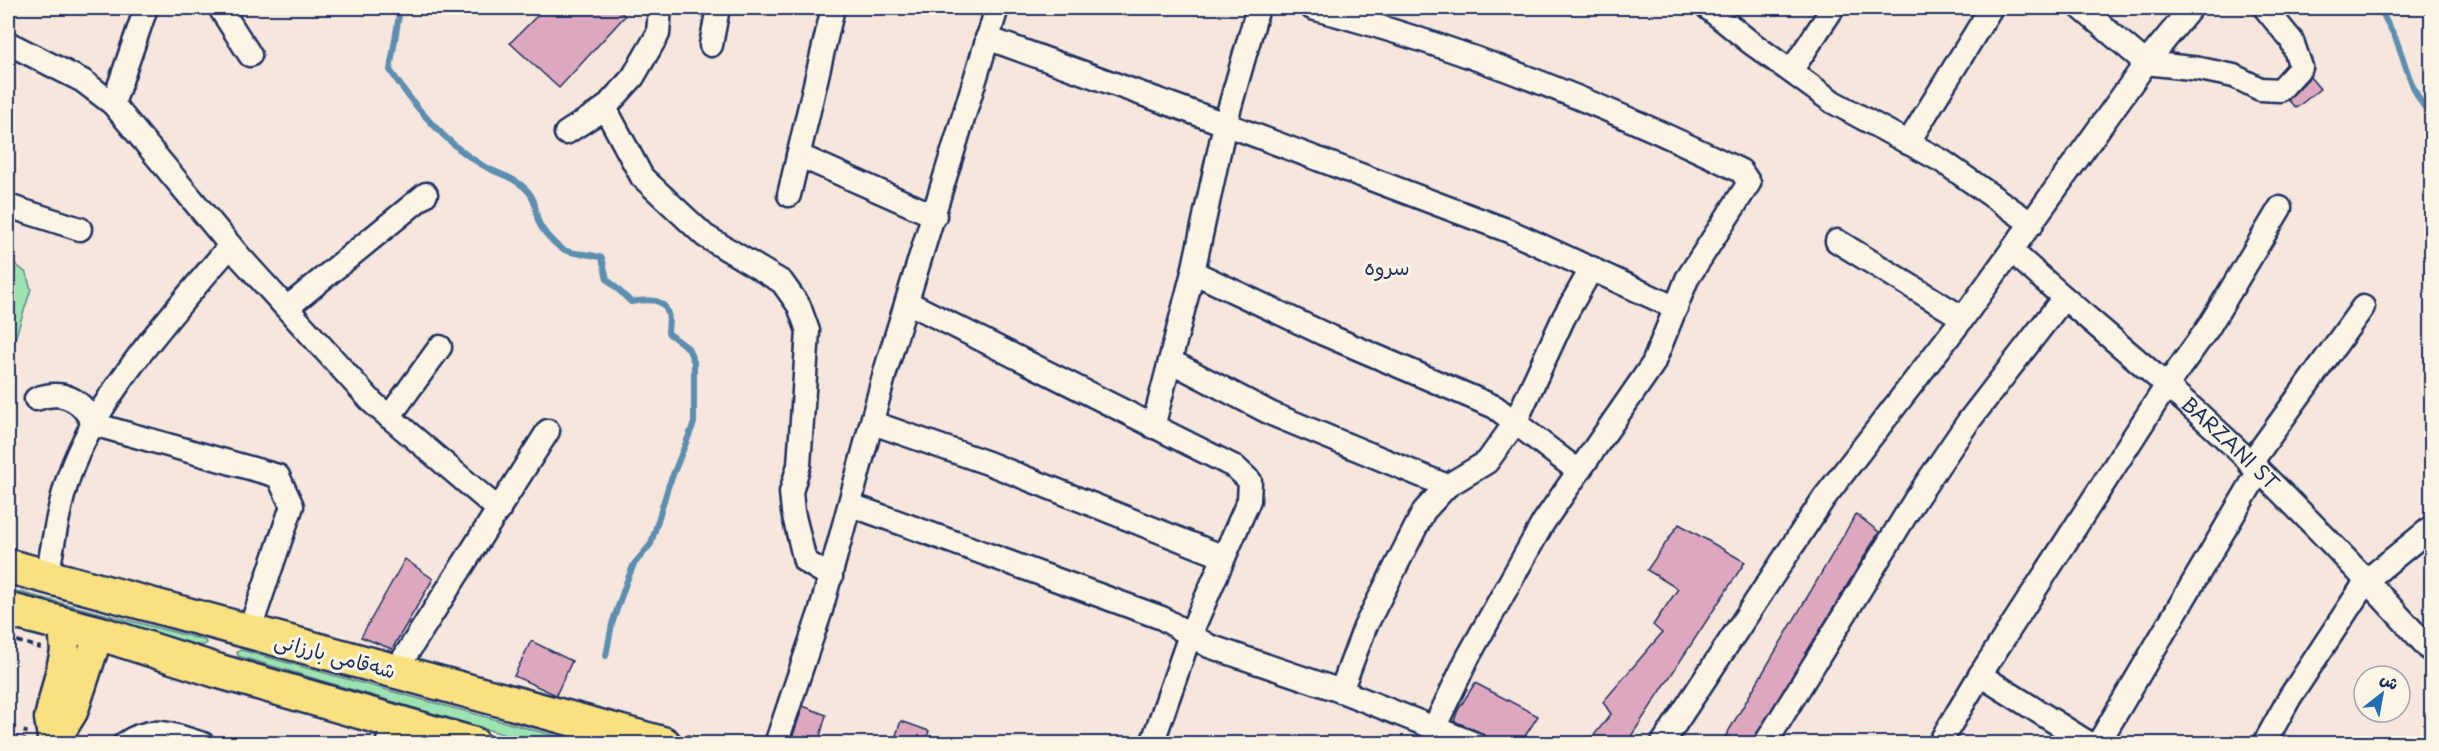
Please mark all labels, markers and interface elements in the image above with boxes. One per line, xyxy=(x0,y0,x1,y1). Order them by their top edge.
district label: سروە xyxy=(1364,250,1410,282)
street label: BARZANI ST xyxy=(2175,389,2287,497)
street label: شەقامی بارزانی xyxy=(271,624,399,686)
north arrow xyxy=(2352,664,2412,724)
text: ش xyxy=(2377,665,2404,695)

